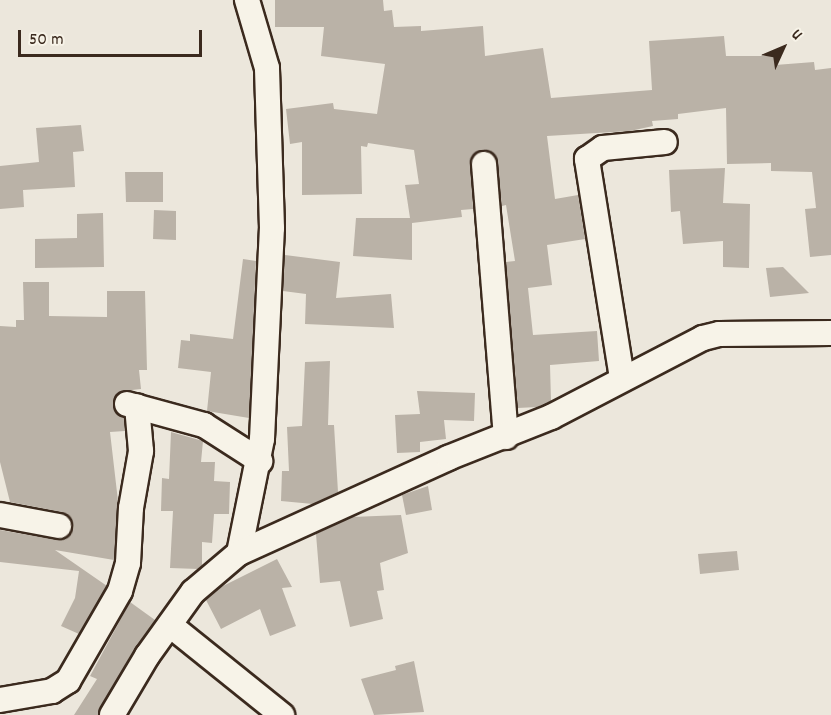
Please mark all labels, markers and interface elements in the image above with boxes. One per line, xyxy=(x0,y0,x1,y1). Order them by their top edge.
scale bar xyxy=(21,18,206,56)
north arrow xyxy=(753,18,813,78)
text: U xyxy=(785,24,807,46)
text: 50 m xyxy=(29,28,64,53)

